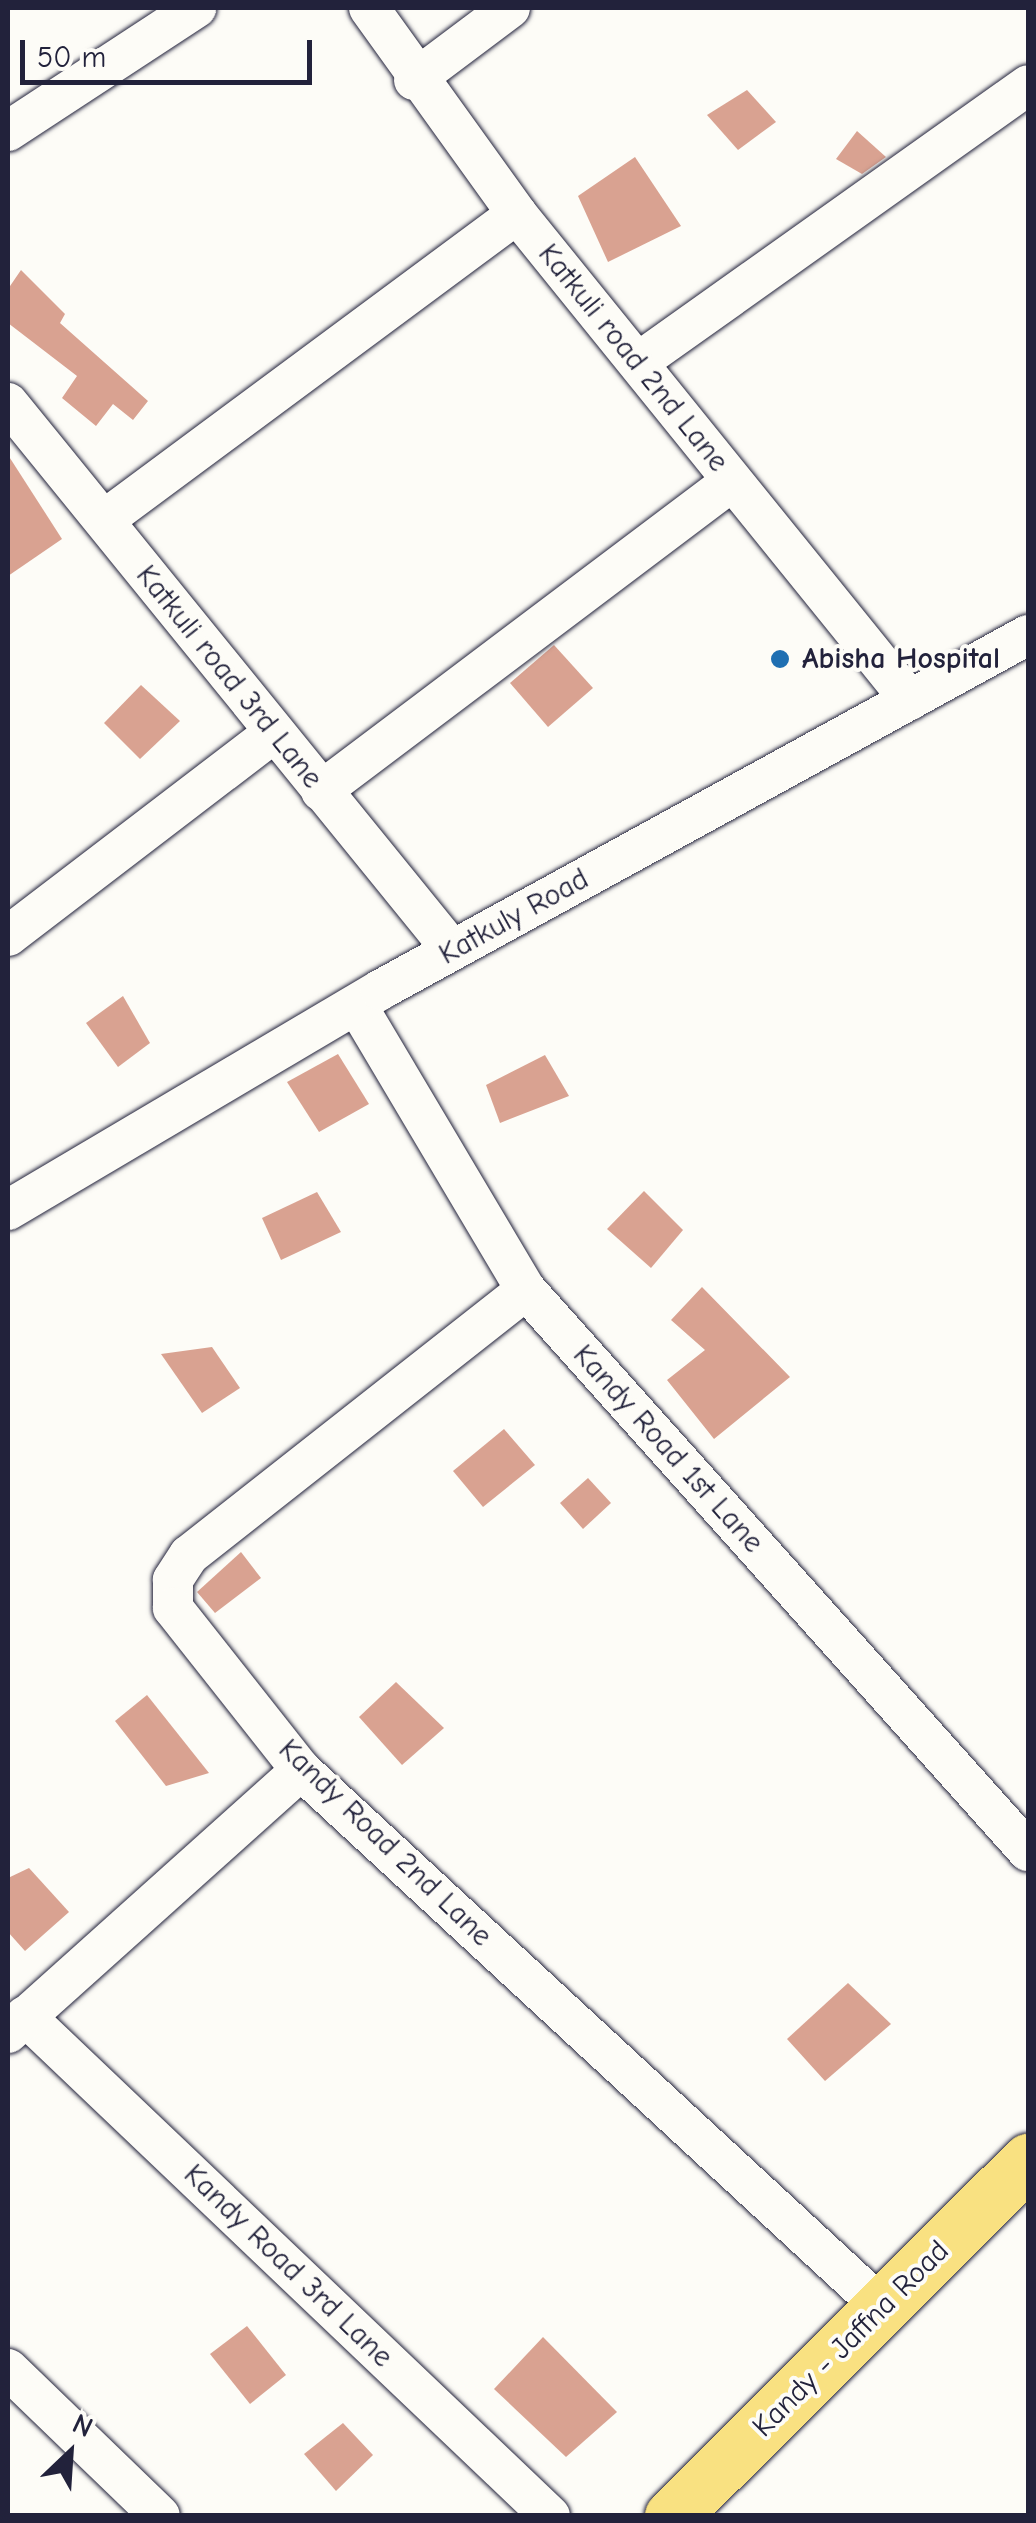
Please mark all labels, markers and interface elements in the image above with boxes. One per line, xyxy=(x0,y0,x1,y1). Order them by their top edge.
scale bar xyxy=(25,20,318,82)
text: 50 m xyxy=(37,40,106,75)
street label: Katkuli road 2nd Lane xyxy=(530,237,736,479)
street label: Katkuli road 3rd Lane xyxy=(128,558,330,796)
place label: Abisha Hospital xyxy=(802,641,1000,677)
marker: Abisha Hospital xyxy=(767,646,793,672)
street label: Katkuly Road xyxy=(433,861,595,973)
street label: Kandy Road 1st Lane xyxy=(565,1338,771,1560)
street label: Kandy Road 2nd Lane xyxy=(271,1732,499,1954)
street label: Kandy Road 3rd Lane xyxy=(176,2157,400,2375)
street label: Kandy - Jaffna Road xyxy=(745,2233,957,2445)
north arrow xyxy=(20,2403,120,2503)
text: N xyxy=(68,2407,98,2444)

